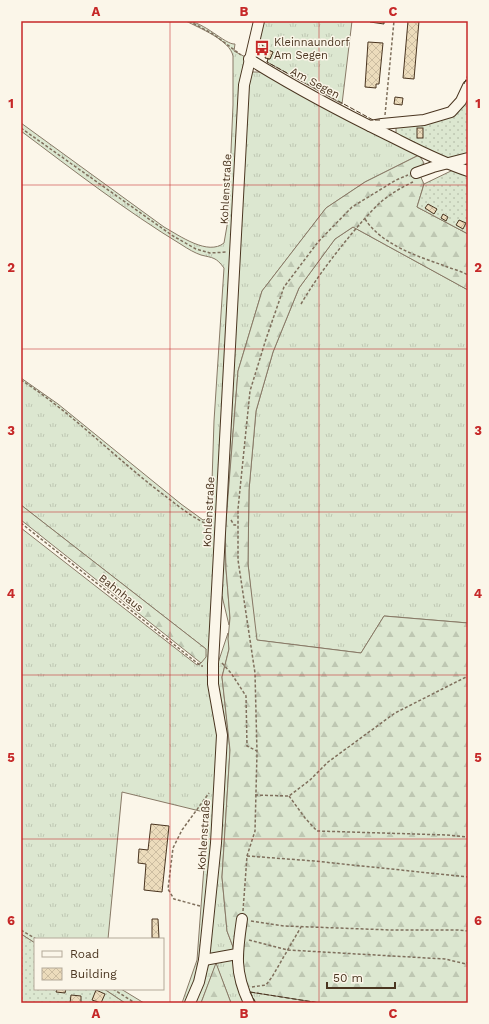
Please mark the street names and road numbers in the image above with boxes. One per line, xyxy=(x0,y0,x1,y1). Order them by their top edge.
street label: Am Segen xyxy=(288,65,342,101)
street label: Kohlenstraße xyxy=(218,153,234,225)
street label: Kohlenstraße xyxy=(201,476,217,548)
street label: Bahnhaus xyxy=(96,572,146,614)
street label: Kohlenstraße xyxy=(195,799,213,871)

